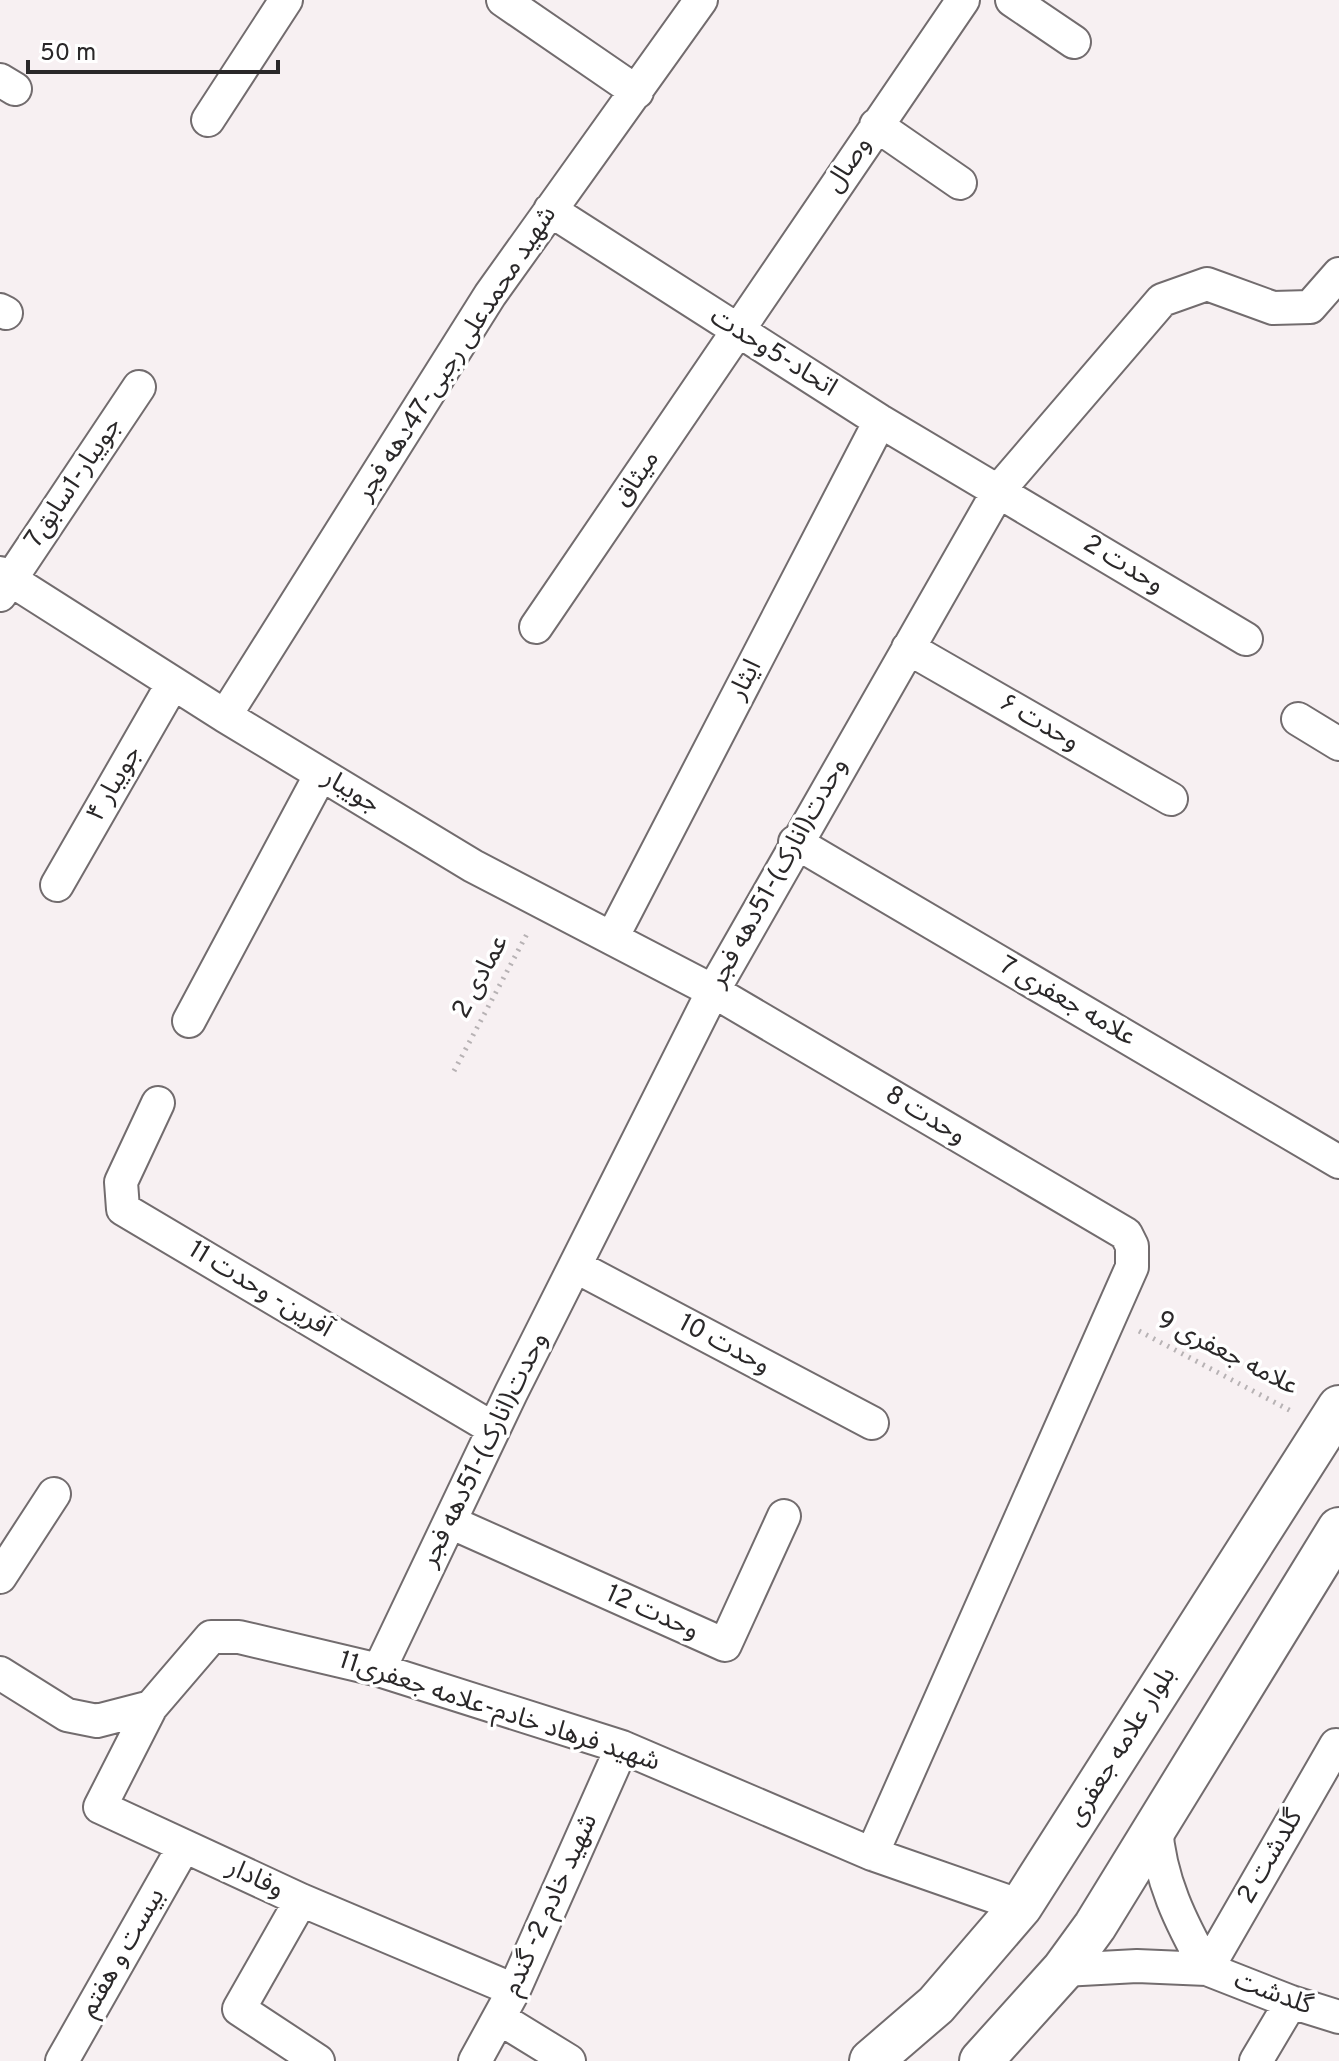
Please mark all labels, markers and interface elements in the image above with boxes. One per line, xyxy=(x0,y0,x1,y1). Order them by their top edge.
scale bar xyxy=(28,24,278,74)
text: 50 m xyxy=(40,39,96,69)
street label: وصال xyxy=(818,131,880,199)
street label: شهید محمدعلی رجبی-47دهه فجر xyxy=(349,200,565,508)
street label: اتحاد-5وحدت xyxy=(703,301,843,405)
street label: 7جویبار-1سابق xyxy=(18,411,130,555)
street label: میثاق xyxy=(606,445,668,513)
street label: وحدت 2 xyxy=(1077,528,1169,602)
street label: ایثار xyxy=(722,654,770,707)
street label: وحدت ۶ xyxy=(993,687,1085,759)
street label: جویبار ۴ xyxy=(80,740,150,828)
street label: وحدت(انارک)-51دهه فجر xyxy=(702,752,856,994)
street label: جویبار xyxy=(315,762,386,822)
street label: عمادی 2 xyxy=(445,930,517,1024)
street label: علامه جعفری 7 xyxy=(993,950,1141,1054)
street label: وحدت 8 xyxy=(879,1079,971,1153)
street label: آفرین- وحدت 11 xyxy=(182,1234,339,1347)
street label: علامه جعفری 9 xyxy=(1151,1304,1303,1404)
street label: وحدت 10 xyxy=(673,1307,775,1383)
street label: وحدت(انارک)-51دهه فجر xyxy=(413,1327,556,1574)
street label: وحدت 12 xyxy=(600,1578,704,1648)
street label: شهید فرهاد خادم-علامه جعفری11 xyxy=(334,1644,664,1780)
street label: بلوار علامه جعفری xyxy=(1060,1661,1184,1833)
street label: گلدشت 2 xyxy=(1231,1804,1311,1910)
street label: شهید خادم 2- گندم xyxy=(496,1809,607,2001)
street label: وفادار xyxy=(220,1851,289,1906)
street label: بیست و هفتم xyxy=(73,1883,174,2024)
street label: گلدشت xyxy=(1229,1965,1317,2023)

